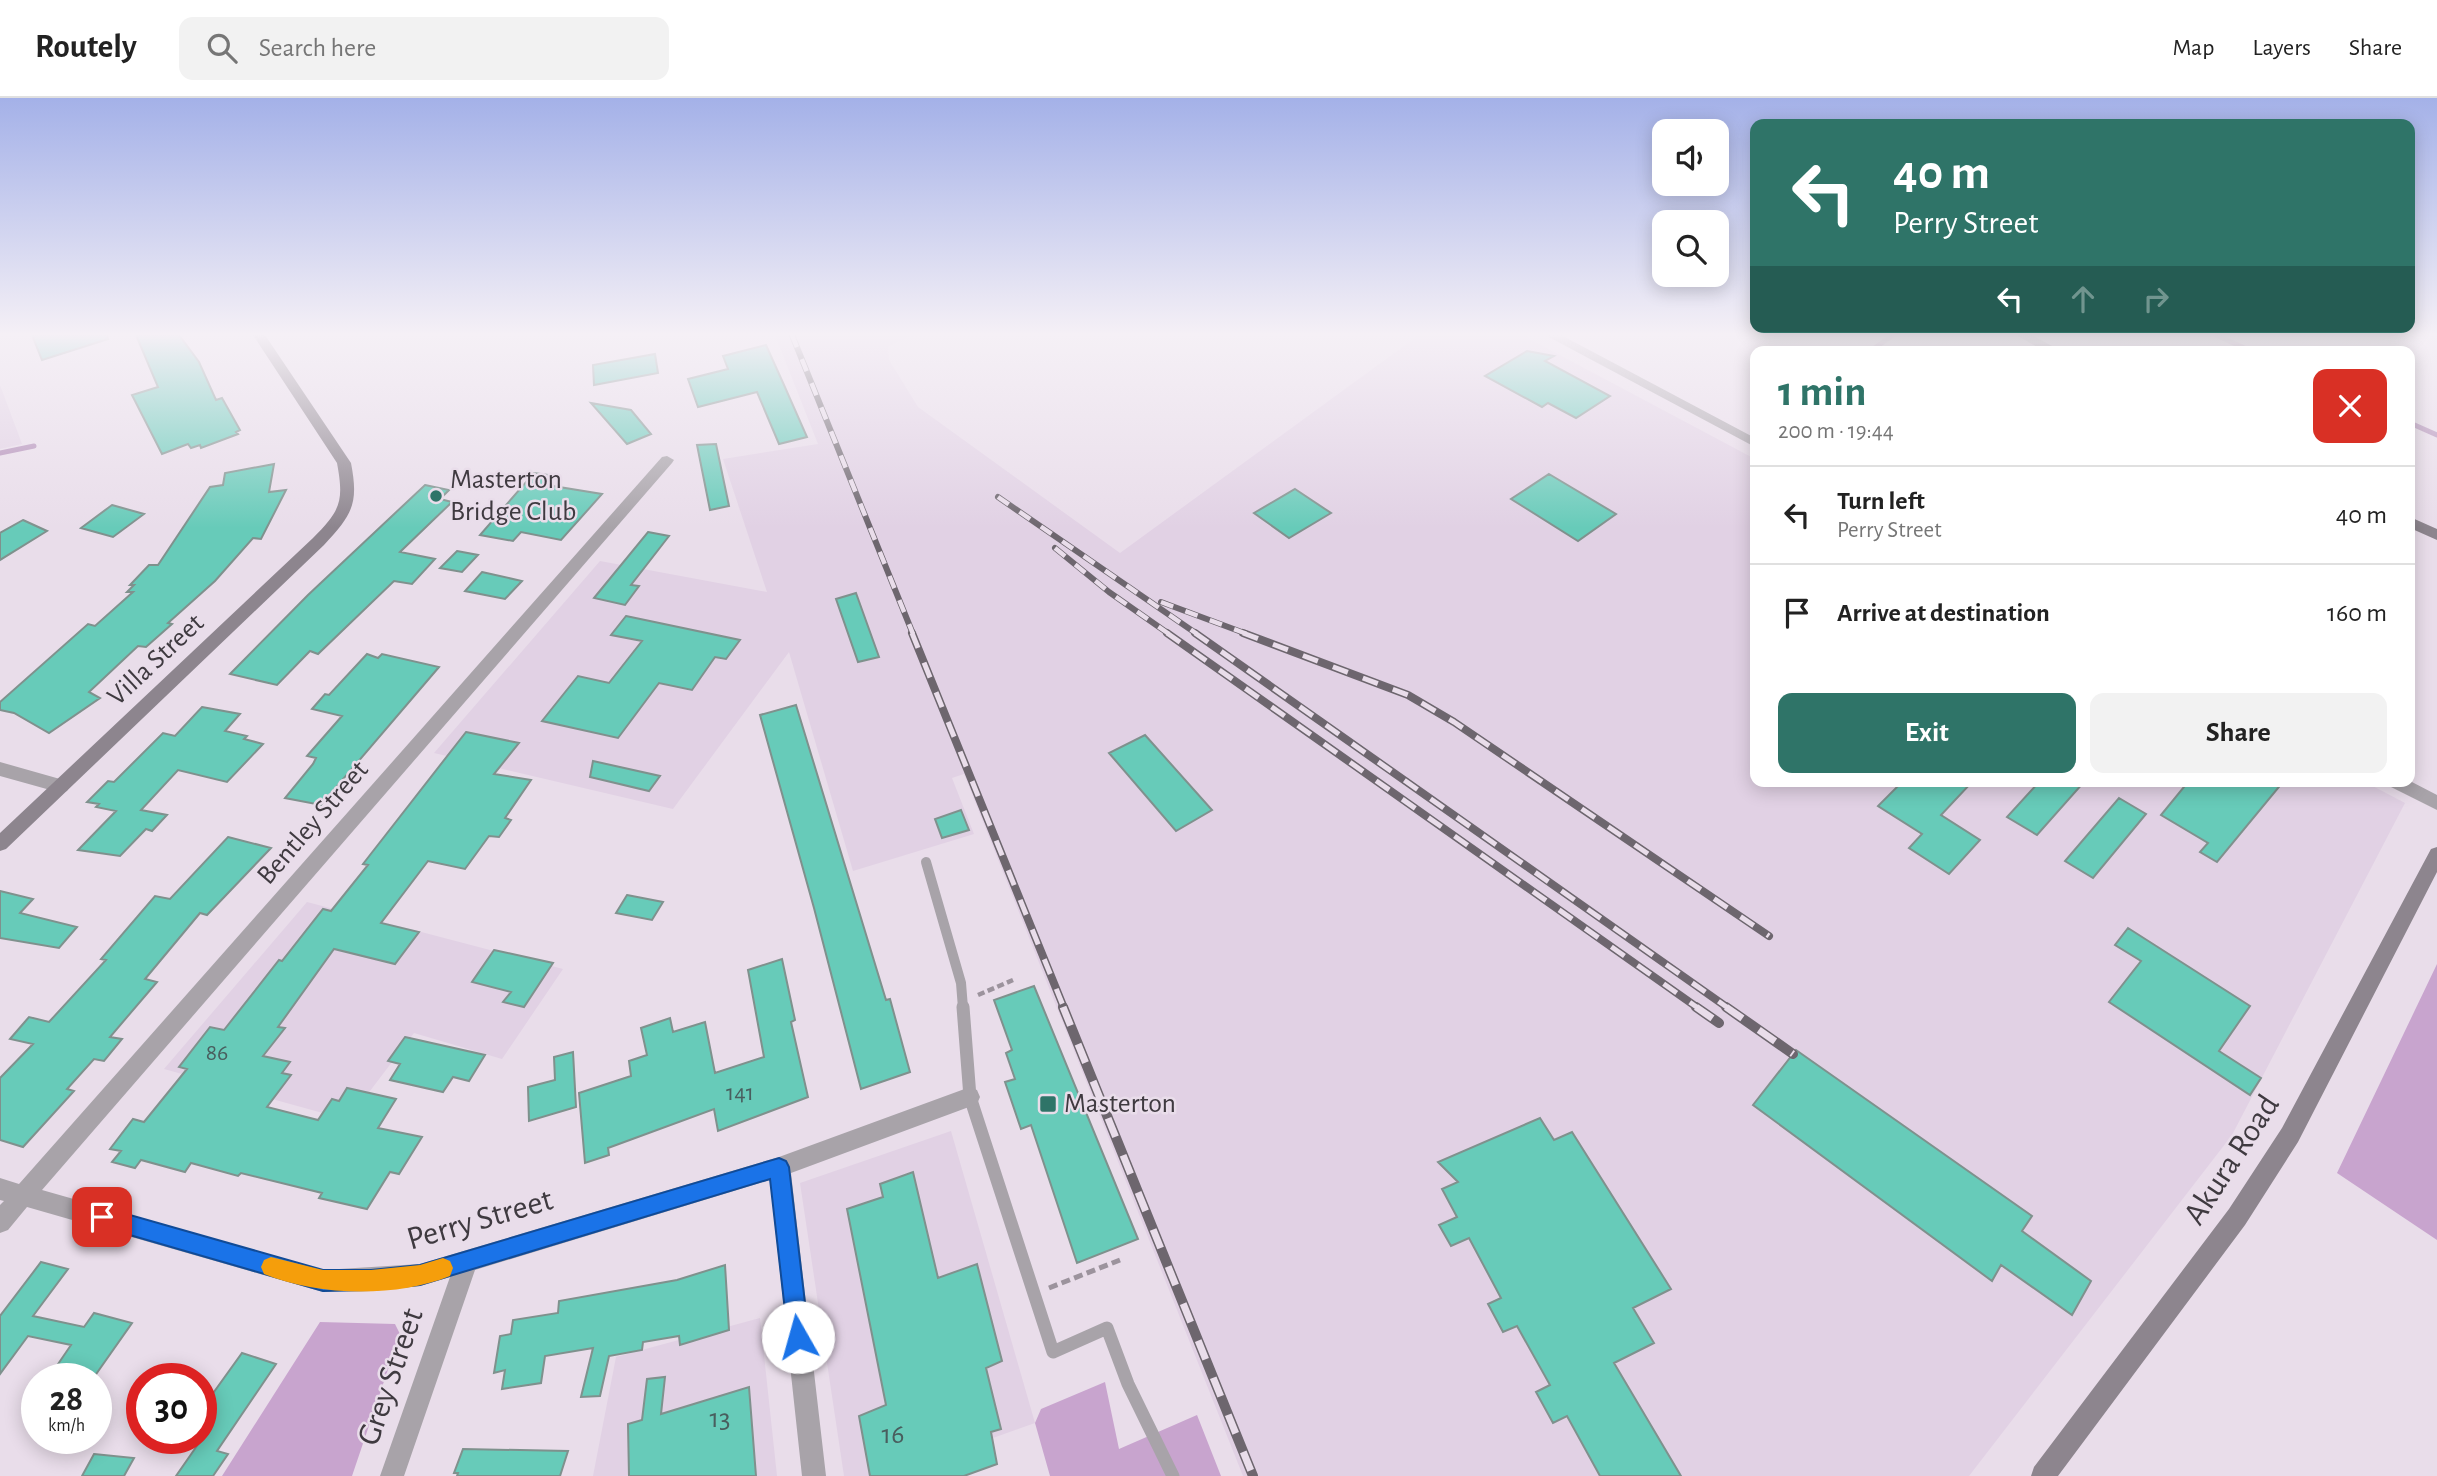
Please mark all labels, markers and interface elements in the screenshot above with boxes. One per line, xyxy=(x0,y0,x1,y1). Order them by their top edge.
search box xyxy=(179,17,669,80)
icon: search xyxy=(203,29,241,67)
text: Routely xyxy=(35,31,137,64)
text: Search here xyxy=(259,35,376,61)
text: Map xyxy=(2172,36,2214,60)
text: Layers xyxy=(2252,36,2311,60)
text: Share xyxy=(2349,36,2402,60)
map controls xyxy=(1652,119,1729,287)
button: sound xyxy=(1652,119,1729,196)
icon: left xyxy=(1778,147,1869,238)
text: 40 m xyxy=(1893,149,1990,198)
text: Perry Street xyxy=(1893,207,2038,239)
button: search xyxy=(1652,210,1729,287)
icon: left xyxy=(1991,280,2029,318)
icon: ahead xyxy=(2064,280,2102,318)
icon: right xyxy=(2137,280,2175,318)
button: close xyxy=(2313,369,2387,443)
text: 1 min xyxy=(1778,371,1867,413)
text: 200 m · 19:44 xyxy=(1778,420,1894,443)
place label: Masterton Bridge Club xyxy=(450,466,576,526)
marker: Masterton Bridge Club xyxy=(428,488,444,504)
text: Turn left xyxy=(1837,488,1925,514)
icon: left xyxy=(1778,496,1816,534)
text: 40 m xyxy=(2336,502,2387,528)
text: Perry Street xyxy=(1837,519,1942,542)
icon: arrive xyxy=(1778,594,1816,632)
text: Arrive at destination xyxy=(1837,600,2050,626)
text: 160 m xyxy=(2327,600,2387,626)
street label: Villa Street xyxy=(103,609,209,711)
button: Exit xyxy=(1778,693,2076,773)
button: Share xyxy=(2090,693,2387,773)
street label: Bentley Street xyxy=(252,756,374,890)
house number: 86 xyxy=(206,1041,228,1065)
house number: 141 xyxy=(726,1081,754,1105)
street label: Akura Road xyxy=(2178,1089,2286,1231)
place label: Masterton xyxy=(1064,1090,1176,1118)
marker: Masterton xyxy=(1038,1094,1058,1114)
street label: Perry Street xyxy=(403,1183,557,1257)
pin xyxy=(72,1187,132,1247)
icon: arrive xyxy=(83,1198,121,1236)
position arrow xyxy=(761,1300,835,1374)
street label: Grey Street xyxy=(352,1304,430,1450)
speed limit sign: 30 xyxy=(126,1363,217,1454)
text: 28 xyxy=(50,1382,83,1417)
house number: 13 xyxy=(709,1405,731,1433)
text: km/h xyxy=(48,1417,85,1435)
house number: 16 xyxy=(882,1421,904,1449)

